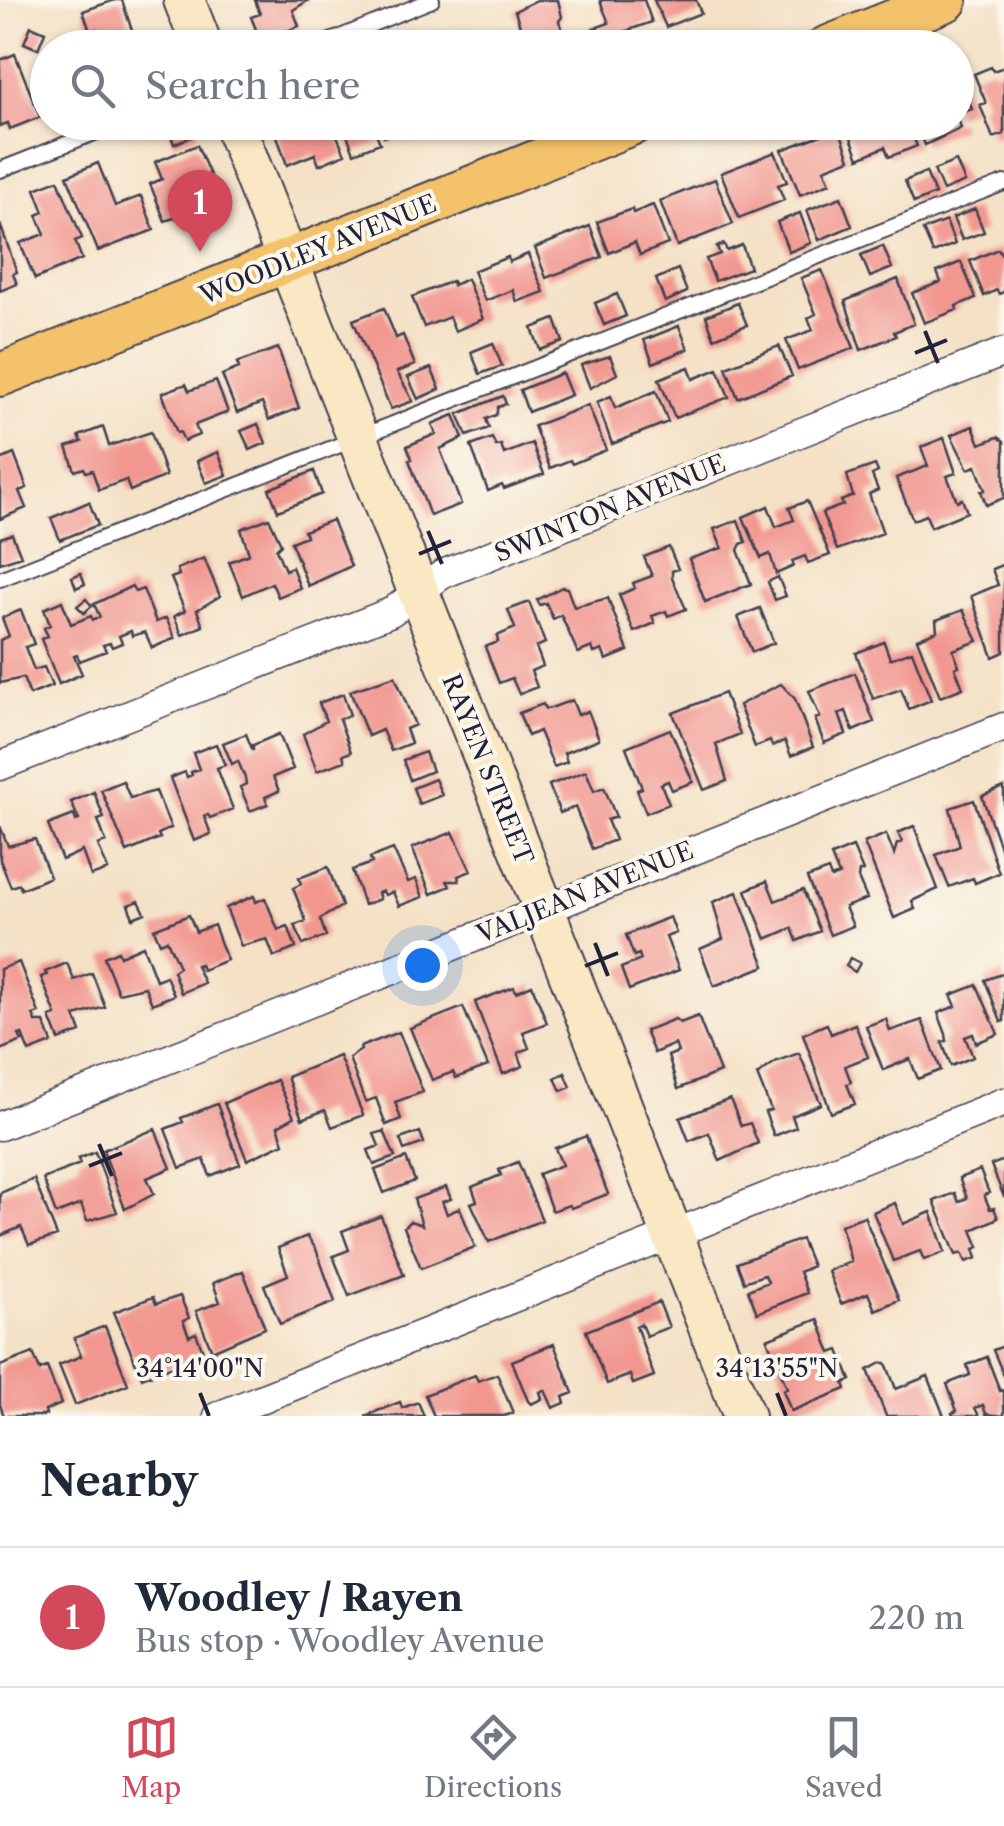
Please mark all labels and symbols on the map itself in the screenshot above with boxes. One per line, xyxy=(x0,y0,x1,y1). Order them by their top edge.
pin: 1 xyxy=(168,170,232,252)
street label: WOODLEY AVENUE xyxy=(194,188,441,312)
street label: SWINTON AVENUE xyxy=(490,448,730,569)
street label: RAYEN STREET xyxy=(435,670,540,869)
street label: VALJEAN AVENUE xyxy=(471,835,698,950)
your location xyxy=(397,940,448,991)
text: 34°14'00"N xyxy=(136,1353,264,1384)
text: 34°13'55"N xyxy=(716,1353,838,1384)

